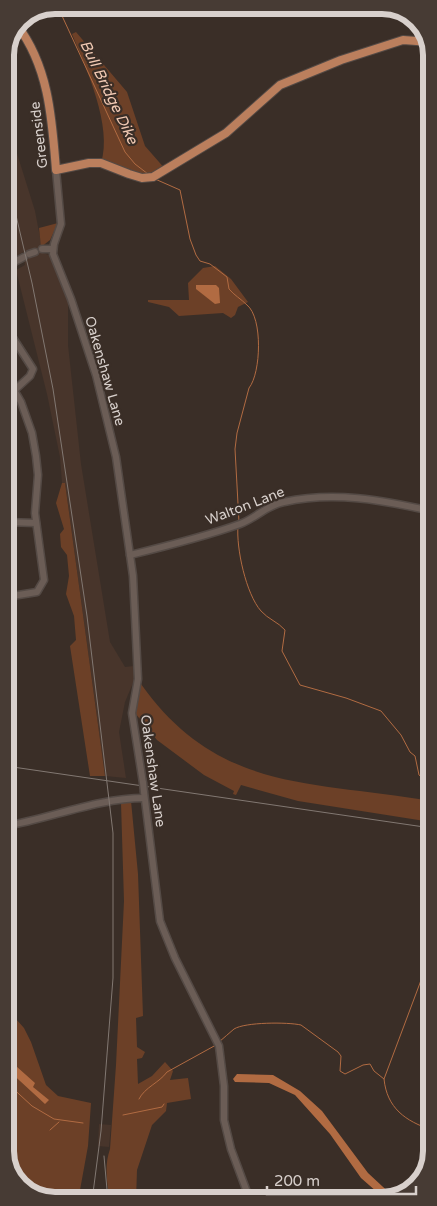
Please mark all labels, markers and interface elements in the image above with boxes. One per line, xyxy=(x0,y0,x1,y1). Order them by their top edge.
water label: Bull Bridge Dike xyxy=(76,37,143,148)
street label: Greenside xyxy=(26,101,52,169)
street label: Oakenshaw Lane xyxy=(81,314,129,428)
street label: Walton Lane xyxy=(203,483,287,529)
street label: Oakenshaw Lane xyxy=(137,714,169,828)
scale bar xyxy=(267,1164,416,1196)
text: 200 m xyxy=(274,1172,320,1190)

